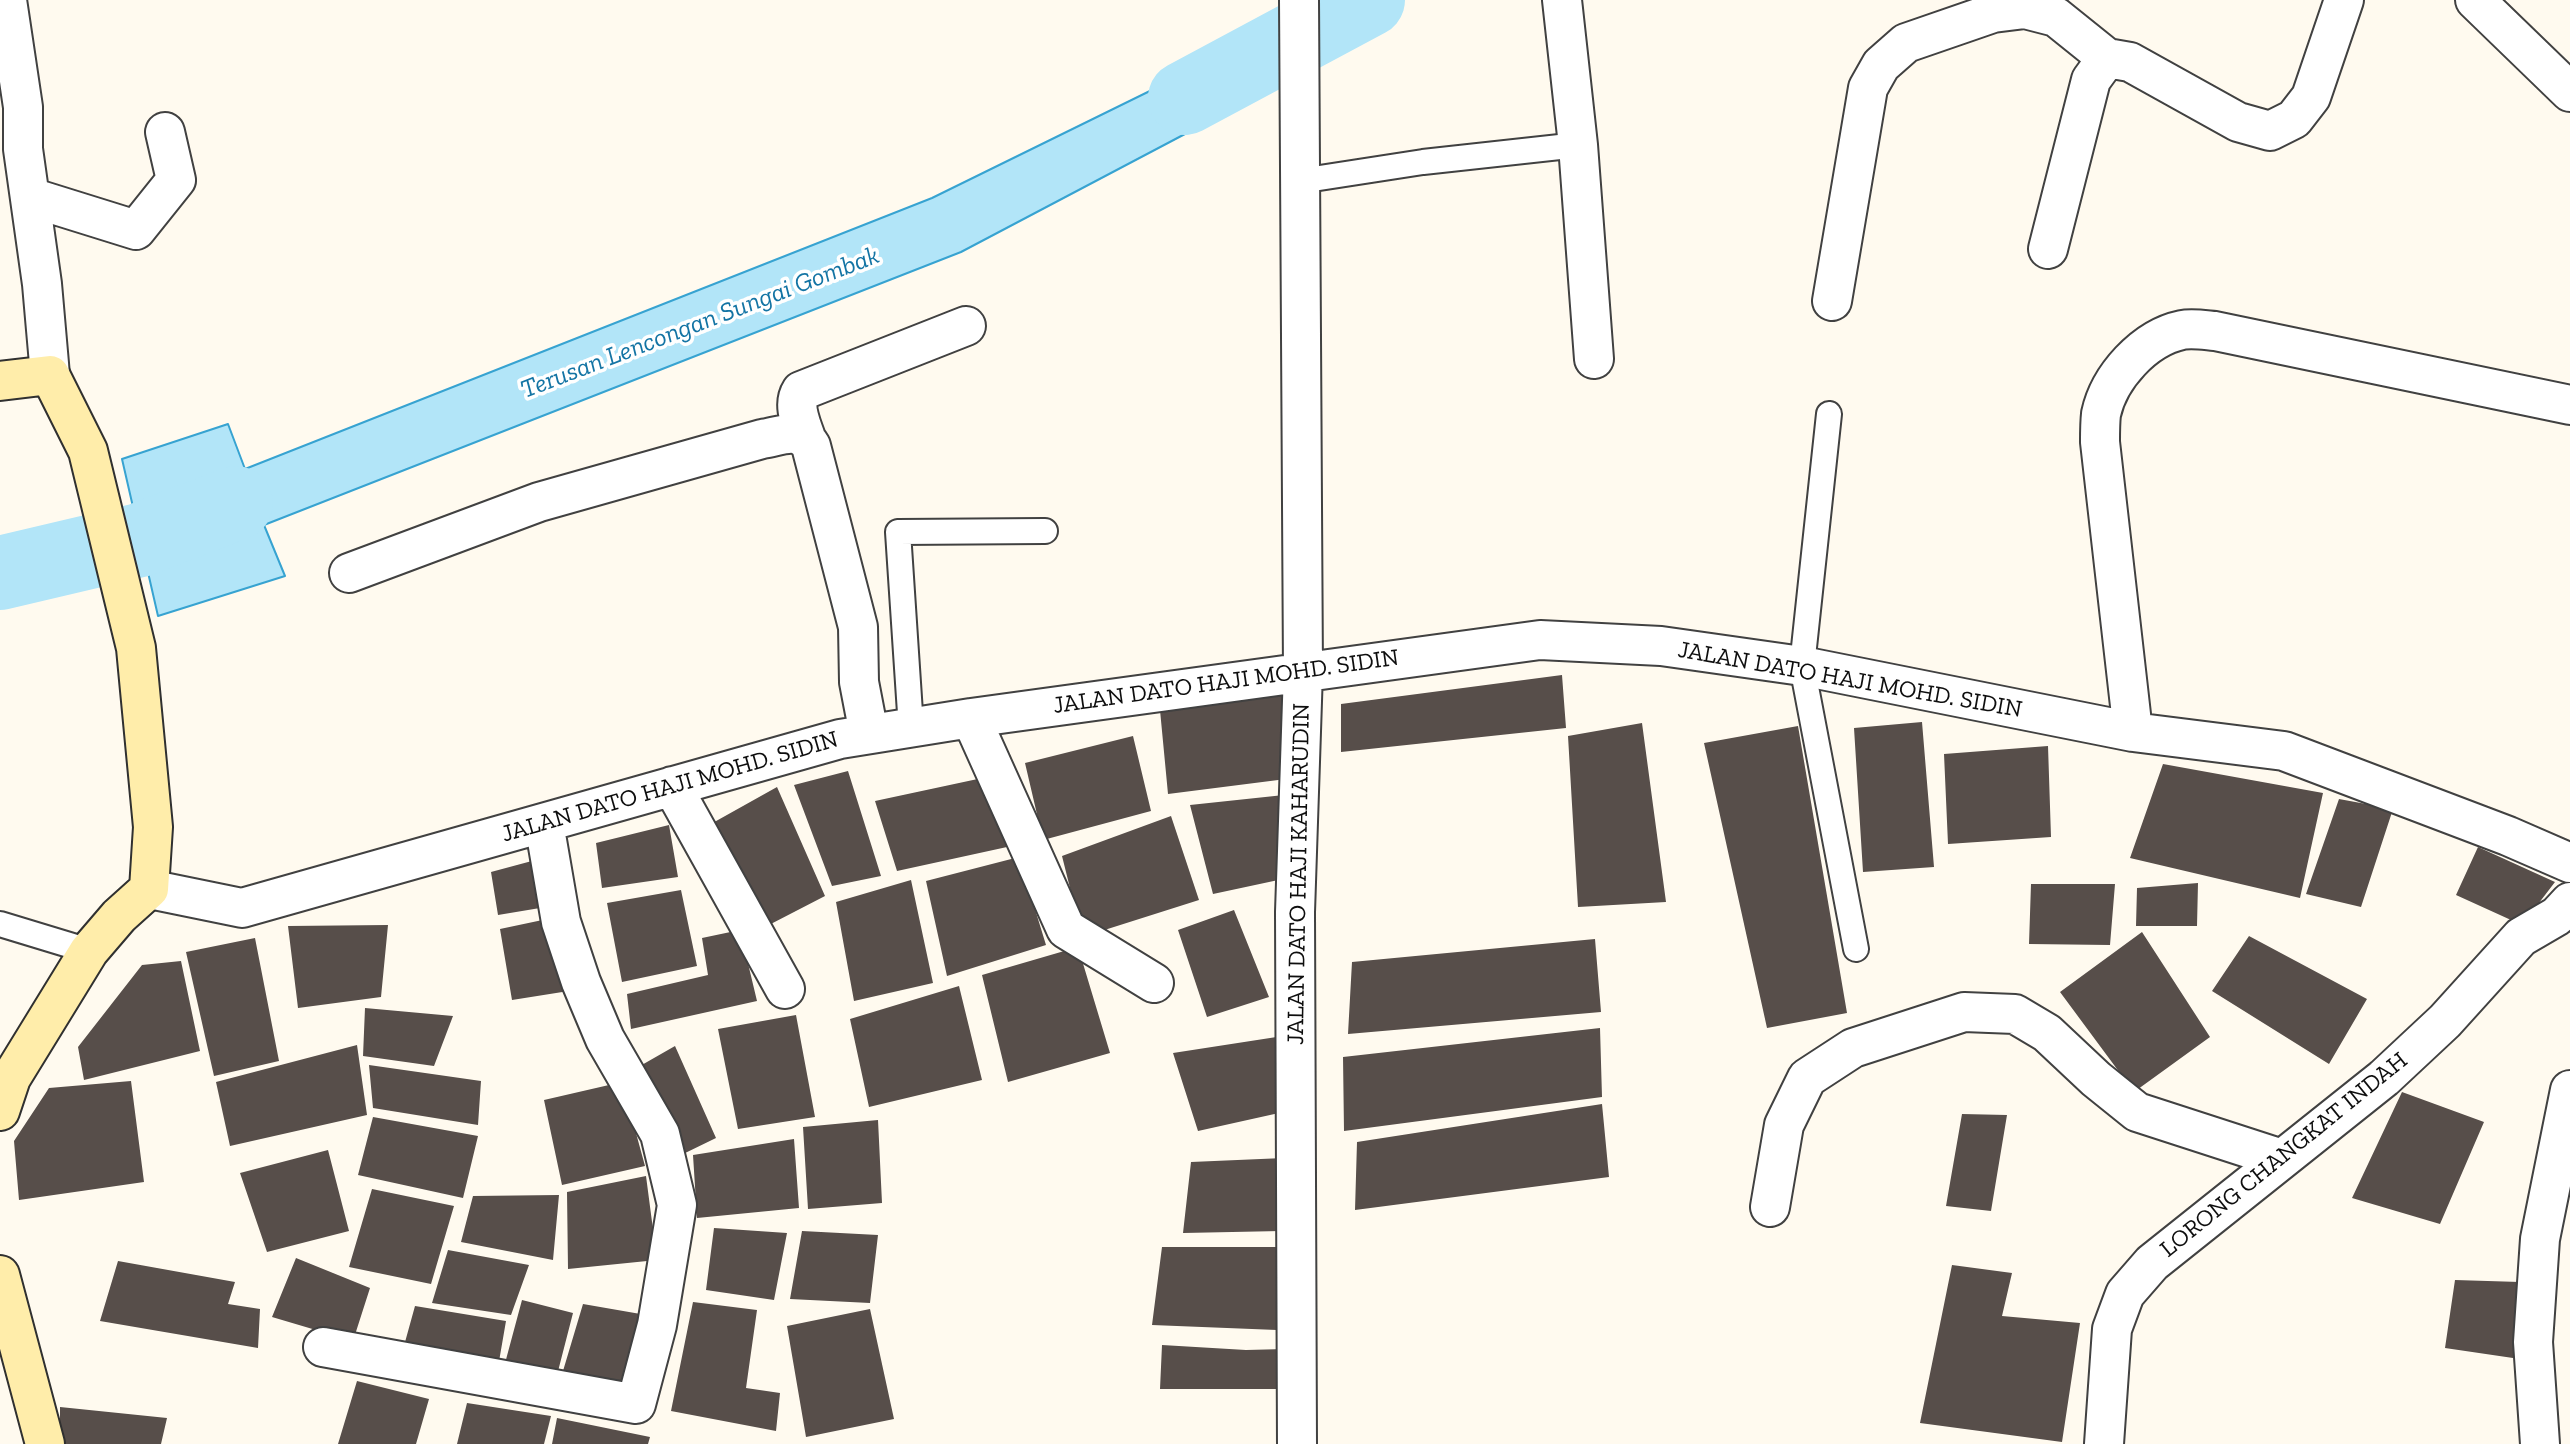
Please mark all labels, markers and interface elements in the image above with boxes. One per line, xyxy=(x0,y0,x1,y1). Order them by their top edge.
water label: Terusan Lencongan Sungai Gombak xyxy=(516,240,884,406)
street label: JALAN DATO HAJI MOHD. SIDIN xyxy=(1676,636,2024,724)
street label: JALAN DATO HAJI MOHD. SIDIN xyxy=(1051,643,1401,721)
street label: JALAN DATO HAJI KAHARUDIN xyxy=(1282,703,1316,1045)
street label: JALAN DATO HAJI MOHD. SIDIN xyxy=(498,725,842,849)
street label: LORONG CHANGKAT INDAH xyxy=(2154,1046,2414,1264)

